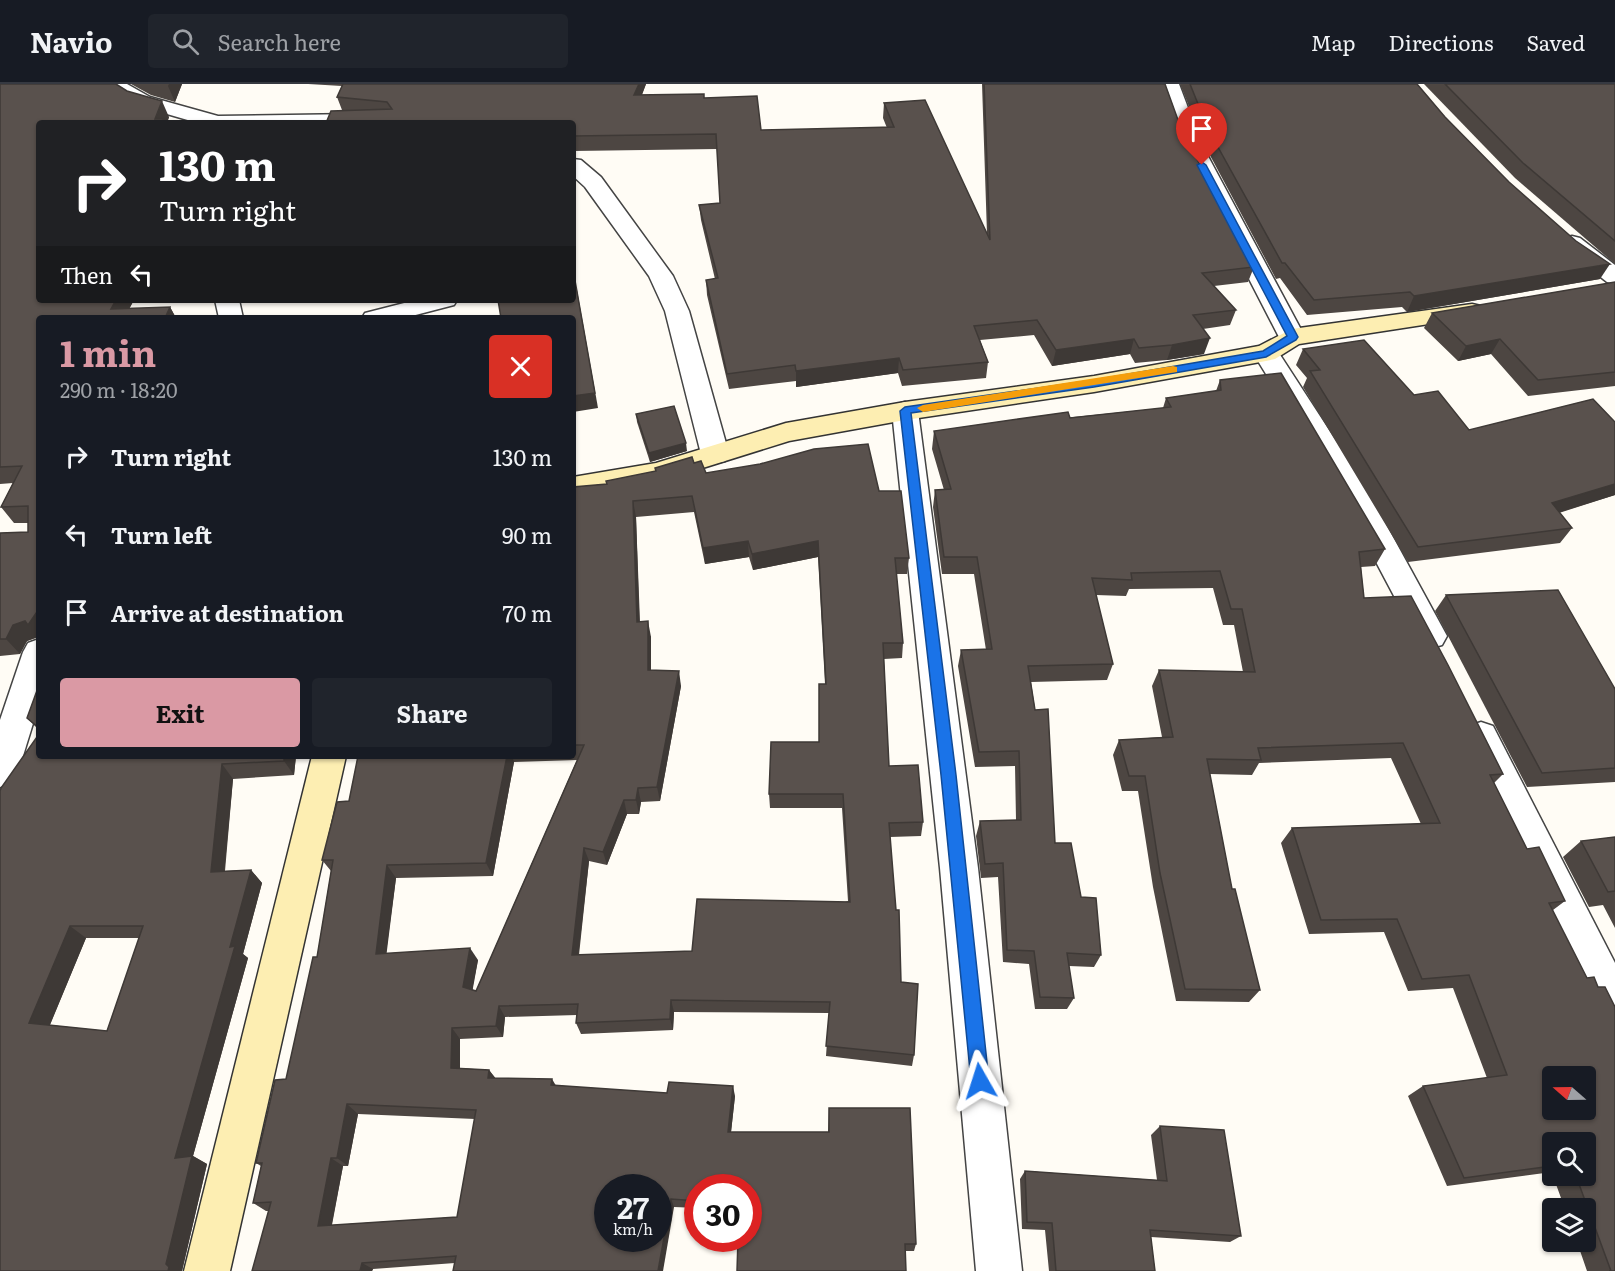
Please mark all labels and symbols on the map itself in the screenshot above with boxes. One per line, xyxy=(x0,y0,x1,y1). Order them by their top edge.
pin xyxy=(1176,103,1227,165)
position arrow xyxy=(948,1049,1012,1113)
north arrow xyxy=(1542,1066,1596,1120)
speed limit sign: 30 xyxy=(684,1174,762,1252)

